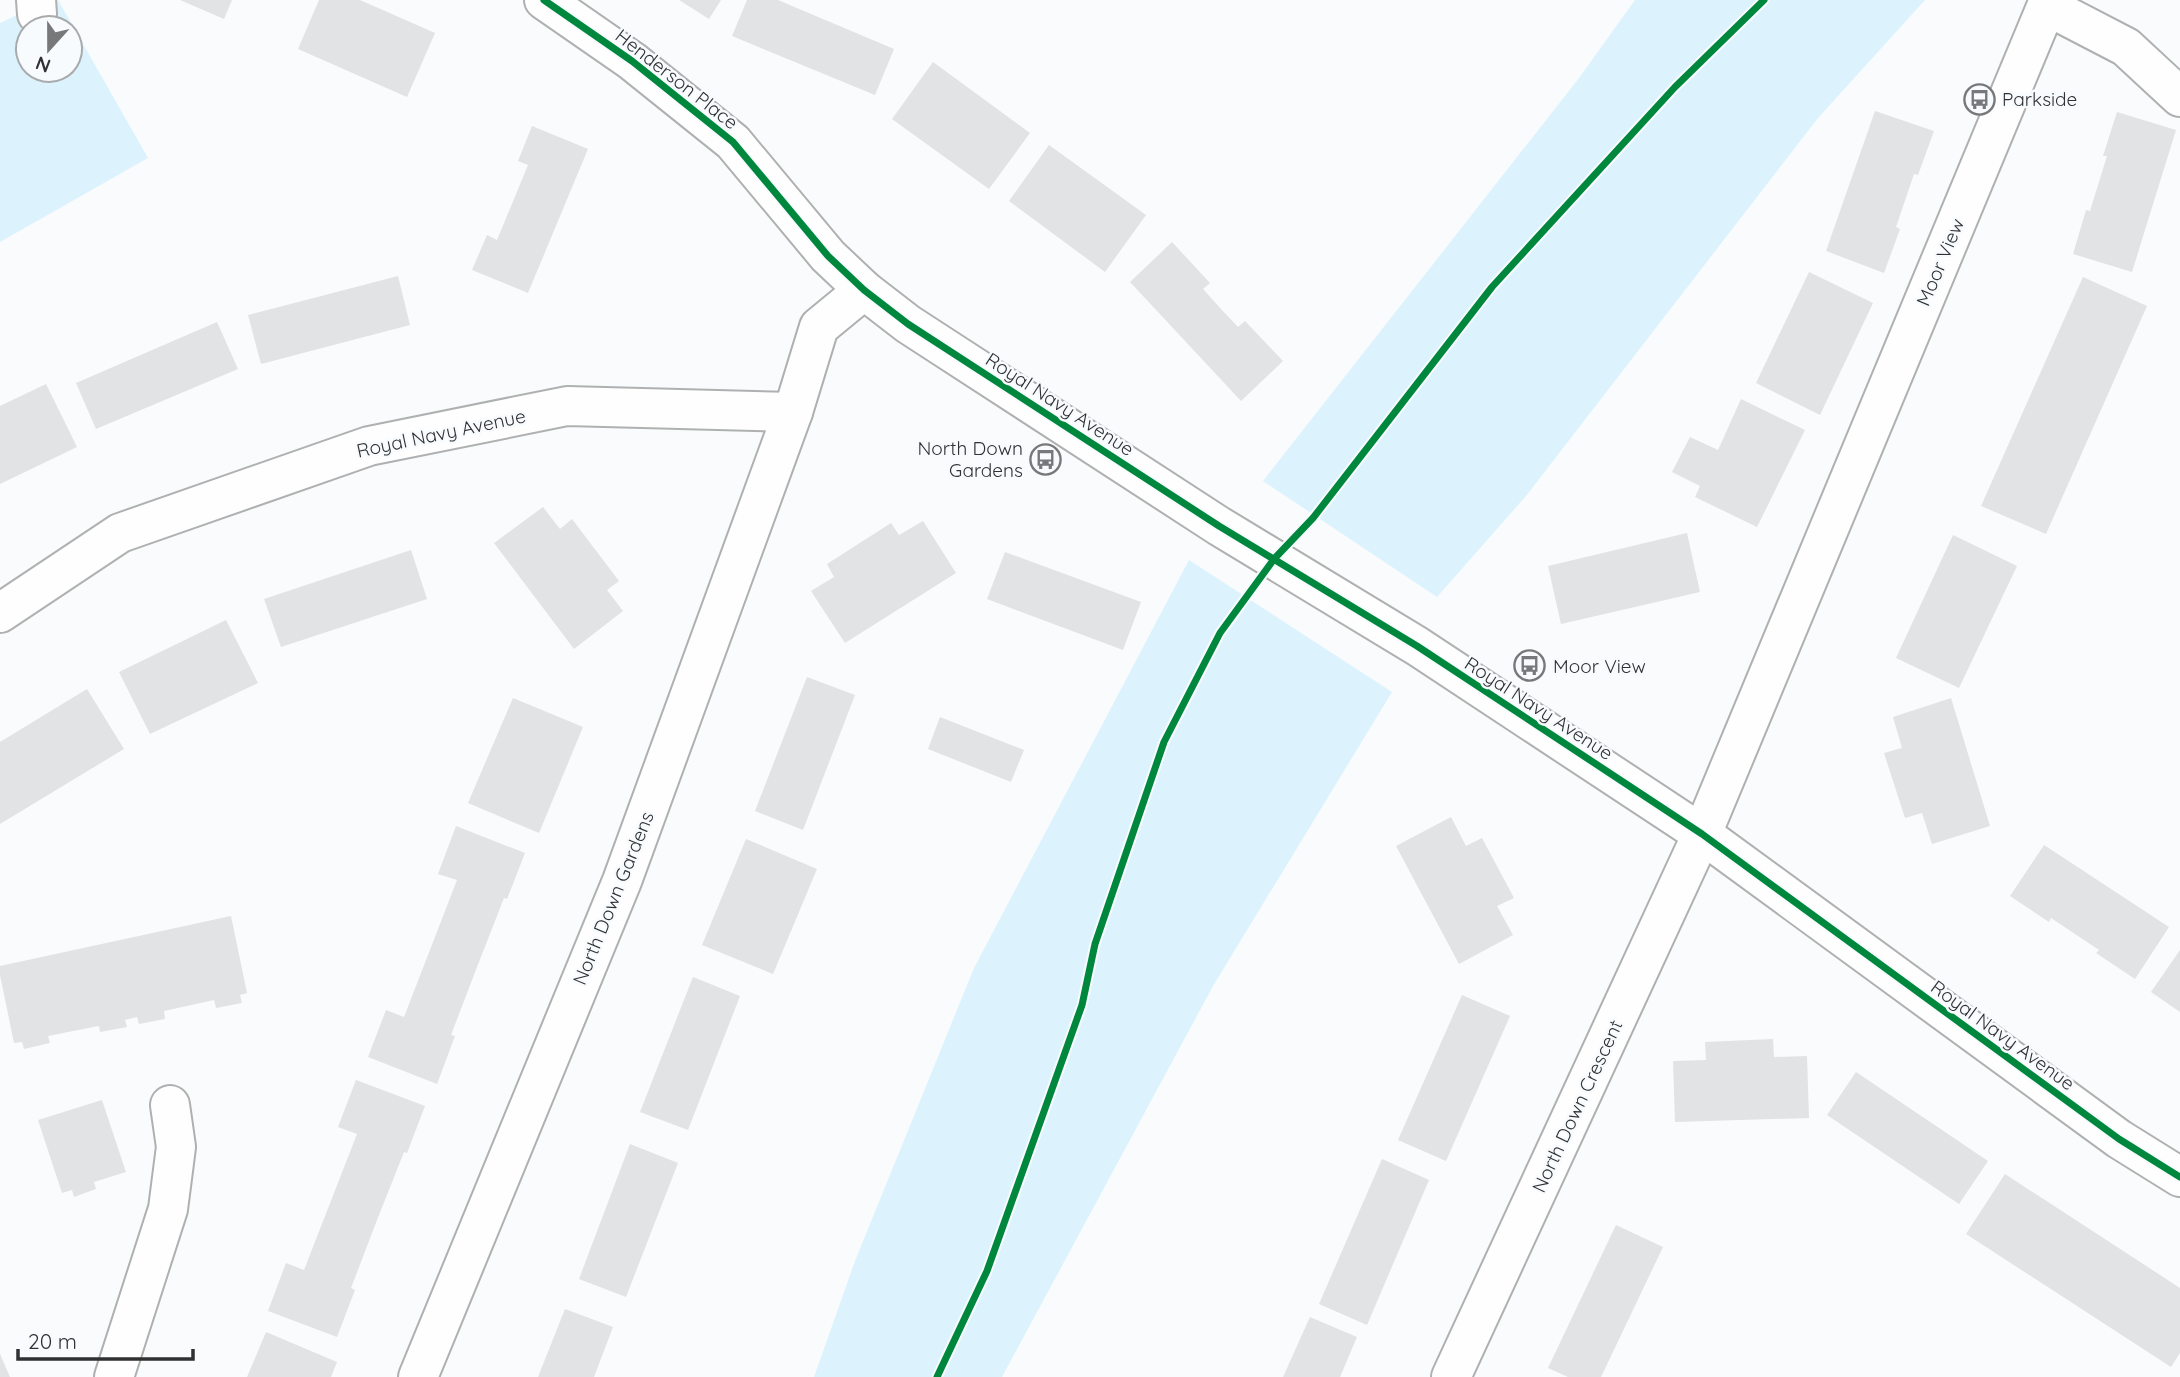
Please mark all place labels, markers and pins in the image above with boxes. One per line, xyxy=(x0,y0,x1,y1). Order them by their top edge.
bus stop icon: Parkside xyxy=(1962,82,1996,116)
place label: Parkside xyxy=(2002,87,2077,111)
place label: North Down Gardens xyxy=(917,436,1023,482)
bus stop icon: North Down Gardens xyxy=(1029,442,1063,476)
bus stop icon: Moor View xyxy=(1513,649,1547,683)
place label: Moor View xyxy=(1553,654,1646,678)

